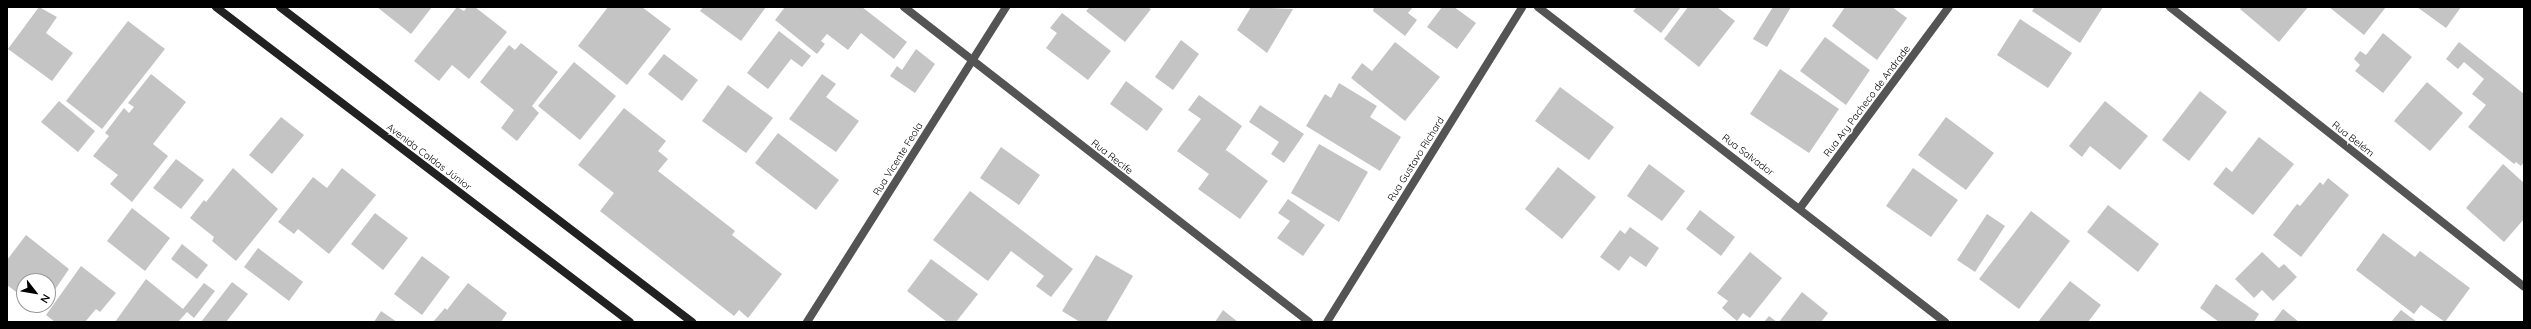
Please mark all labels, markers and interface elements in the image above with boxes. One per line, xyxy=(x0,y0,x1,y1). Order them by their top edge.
street label: Rua Ary Pacheco de Andrade xyxy=(1821,43,1913,159)
street label: Rua Gustavo Richard xyxy=(1385,115,1447,203)
street label: Rua Belém xyxy=(2330,119,2376,159)
street label: Rua Vicente Feola xyxy=(871,120,925,198)
street label: Avenida Caldas Júnior xyxy=(384,121,474,193)
street label: Rua Salvador xyxy=(1720,132,1776,178)
street label: Rua Recife xyxy=(1089,137,1135,177)
north arrow xyxy=(16,273,56,313)
text: N xyxy=(37,292,54,306)

